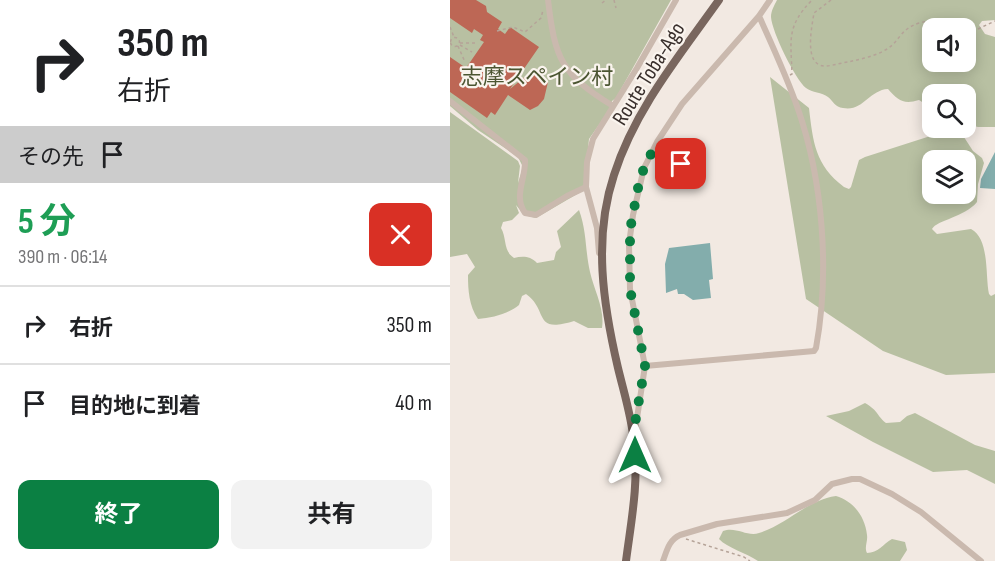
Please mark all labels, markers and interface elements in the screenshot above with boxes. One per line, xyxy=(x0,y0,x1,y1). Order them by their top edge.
street label: Route Toba-Ago xyxy=(607,17,691,131)
text: 350 m xyxy=(117,18,209,69)
map controls xyxy=(922,18,976,204)
button: sound xyxy=(922,18,976,72)
icon: right xyxy=(18,24,96,102)
park label: 志摩スペイン村 xyxy=(461,64,613,91)
text: 右折 xyxy=(117,76,171,108)
button: search xyxy=(922,84,976,138)
icon: arrive xyxy=(96,138,129,171)
pin xyxy=(655,138,706,189)
text: その先 xyxy=(18,144,84,171)
icon: arrive xyxy=(664,147,697,180)
button: layers xyxy=(922,150,976,204)
text: 5 分 xyxy=(18,201,75,244)
button: close xyxy=(369,203,432,266)
text: 390 m · 06:14 xyxy=(18,245,107,269)
icon: right xyxy=(18,309,51,342)
text: 350 m xyxy=(387,312,432,339)
text: 右折 xyxy=(69,315,113,342)
icon: arrive xyxy=(18,387,51,420)
text: 40 m xyxy=(395,390,432,417)
text: 目的地に到着 xyxy=(69,393,201,420)
position arrow xyxy=(603,423,667,487)
button: 終了 xyxy=(18,480,219,549)
button: 共有 xyxy=(231,480,432,549)

